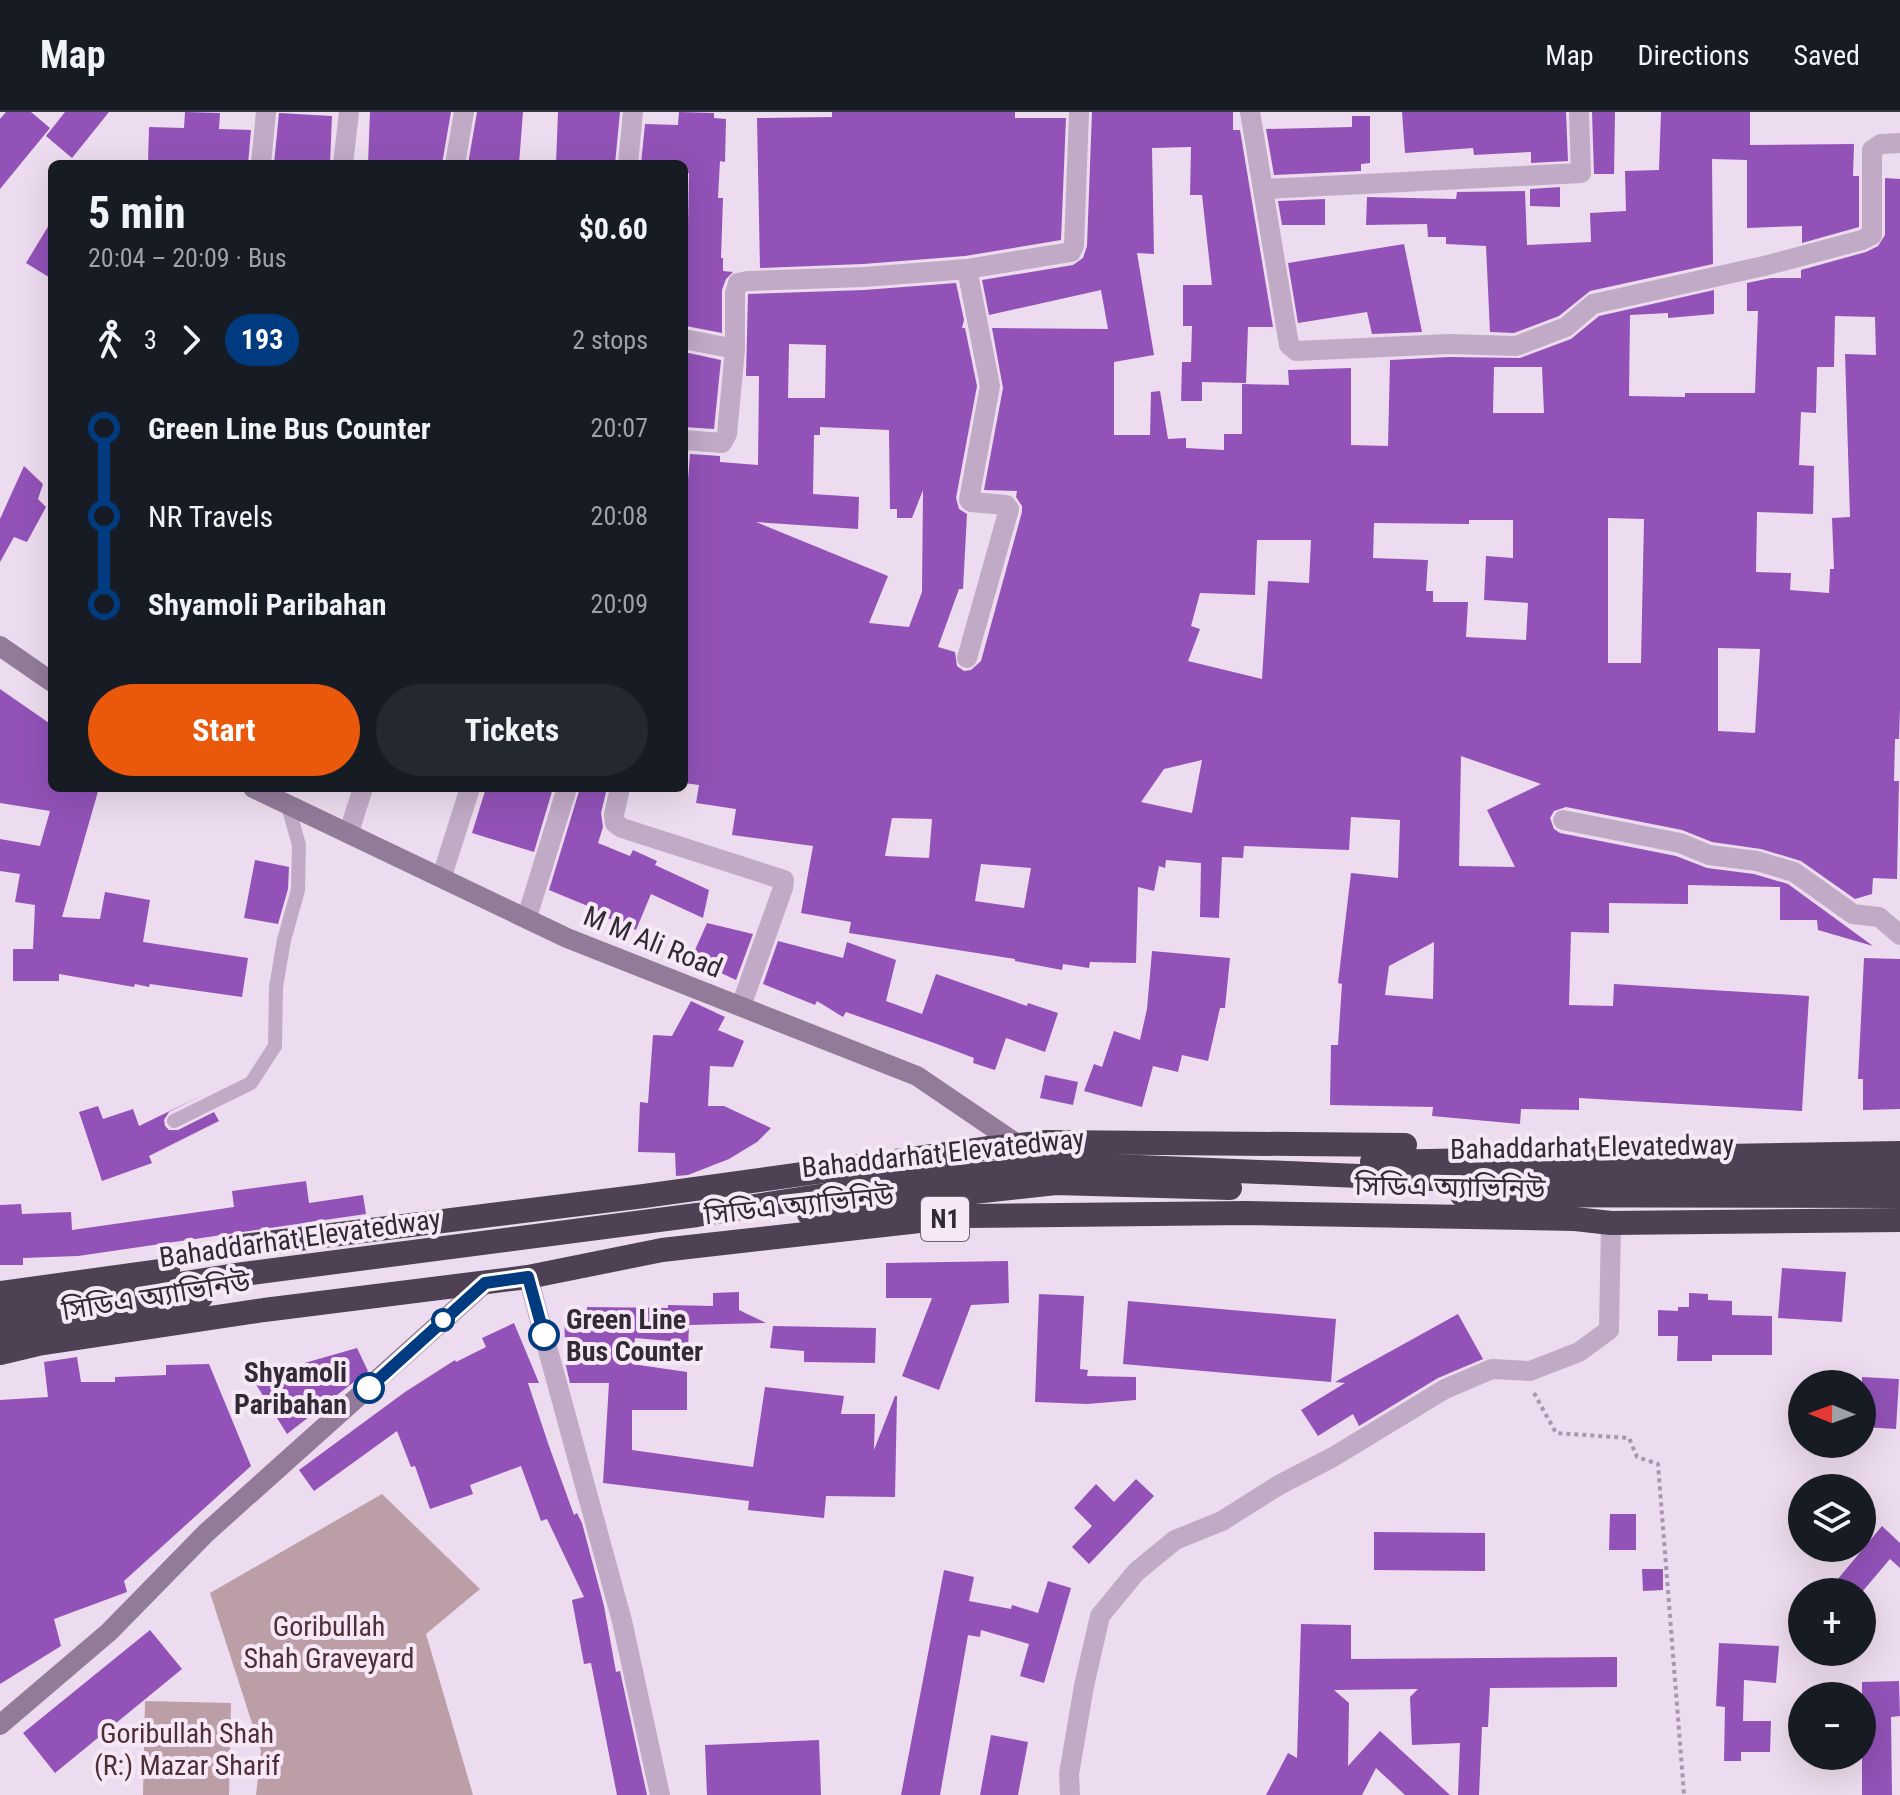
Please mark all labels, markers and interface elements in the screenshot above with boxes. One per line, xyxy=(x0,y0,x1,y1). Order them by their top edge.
text: Map xyxy=(40,33,106,77)
text: Map xyxy=(1545,39,1594,72)
text: Directions xyxy=(1638,39,1749,72)
text: Saved xyxy=(1793,39,1860,72)
text: 5 min xyxy=(88,187,186,239)
text: $0.60 xyxy=(579,211,648,246)
text: 20:04 – 20:09 · Bus xyxy=(88,243,287,273)
icon: walk xyxy=(88,318,132,362)
icon: forward xyxy=(169,318,213,362)
text: 193 xyxy=(241,323,283,356)
text: 3 xyxy=(144,325,157,355)
text: 2 stops xyxy=(572,325,648,355)
text: Green Line Bus Counter xyxy=(148,411,431,446)
text: 20:07 xyxy=(591,413,648,443)
text: NR Travels xyxy=(148,499,273,534)
text: 20:08 xyxy=(591,501,648,531)
text: Shyamoli Paribahan xyxy=(148,587,387,622)
text: 20:09 xyxy=(591,589,648,619)
button: Start xyxy=(88,684,360,776)
button: Tickets xyxy=(376,684,648,776)
street label: M M Ali Road xyxy=(579,899,727,985)
street label: Bahaddarhat Elevatedway xyxy=(800,1122,1086,1184)
street label: Bahaddarhat Elevatedway xyxy=(1450,1128,1735,1166)
street label: সিডিএ অ্যাভিনিউ xyxy=(1353,1169,1547,1205)
street label: সিডিএ অ্যাভিনিউ xyxy=(702,1179,897,1231)
road number: N1 xyxy=(921,1197,969,1241)
street label: Bahaddarhat Elevatedway xyxy=(157,1202,443,1274)
street label: সিডিএ অ্যাভিনিউ xyxy=(58,1265,254,1327)
place label: Green Line Bus Counter xyxy=(566,1303,703,1368)
unlabelled marker xyxy=(432,1309,454,1331)
marker: Green Line Bus Counter xyxy=(529,1320,559,1350)
place label: Shyamoli Paribahan xyxy=(234,1356,347,1421)
north arrow xyxy=(1788,1370,1876,1458)
map controls xyxy=(1788,1370,1876,1770)
marker: Shyamoli Paribahan xyxy=(354,1373,384,1403)
button: layers xyxy=(1788,1474,1876,1562)
button: + xyxy=(1788,1578,1876,1666)
park label: Goribullah Shah Graveyard xyxy=(244,1610,414,1675)
button: − xyxy=(1788,1682,1876,1770)
park label: Goribullah Shah (R:) Mazar Sharif xyxy=(94,1717,280,1782)

